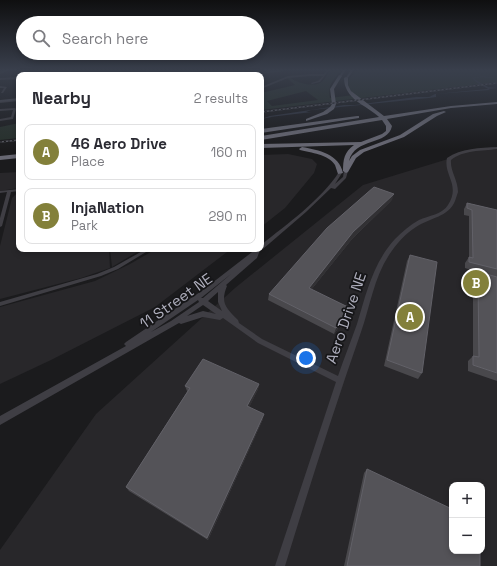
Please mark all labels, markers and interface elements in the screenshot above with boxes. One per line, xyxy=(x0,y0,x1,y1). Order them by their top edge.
search box xyxy=(16,16,264,60)
icon: search xyxy=(30,27,52,49)
text: Search here xyxy=(62,29,148,48)
text: Nearby xyxy=(32,87,91,109)
text: 2 results xyxy=(194,90,248,107)
text: 46 Aero Drive xyxy=(71,134,167,153)
text: A xyxy=(42,144,50,161)
text: 160 m xyxy=(211,144,247,161)
text: Place xyxy=(71,153,105,170)
text: InjaNation xyxy=(71,198,144,217)
text: B xyxy=(42,208,50,225)
text: 290 m xyxy=(208,208,247,225)
text: Park xyxy=(71,217,98,234)
pin: B xyxy=(463,268,489,298)
street label: 11 Street NE xyxy=(136,269,216,333)
street label: Aero Drive NE xyxy=(321,270,370,366)
pin: A xyxy=(397,302,423,332)
your location xyxy=(296,348,316,368)
map controls xyxy=(449,482,485,554)
button: + xyxy=(449,482,485,518)
button: − xyxy=(449,518,485,554)

